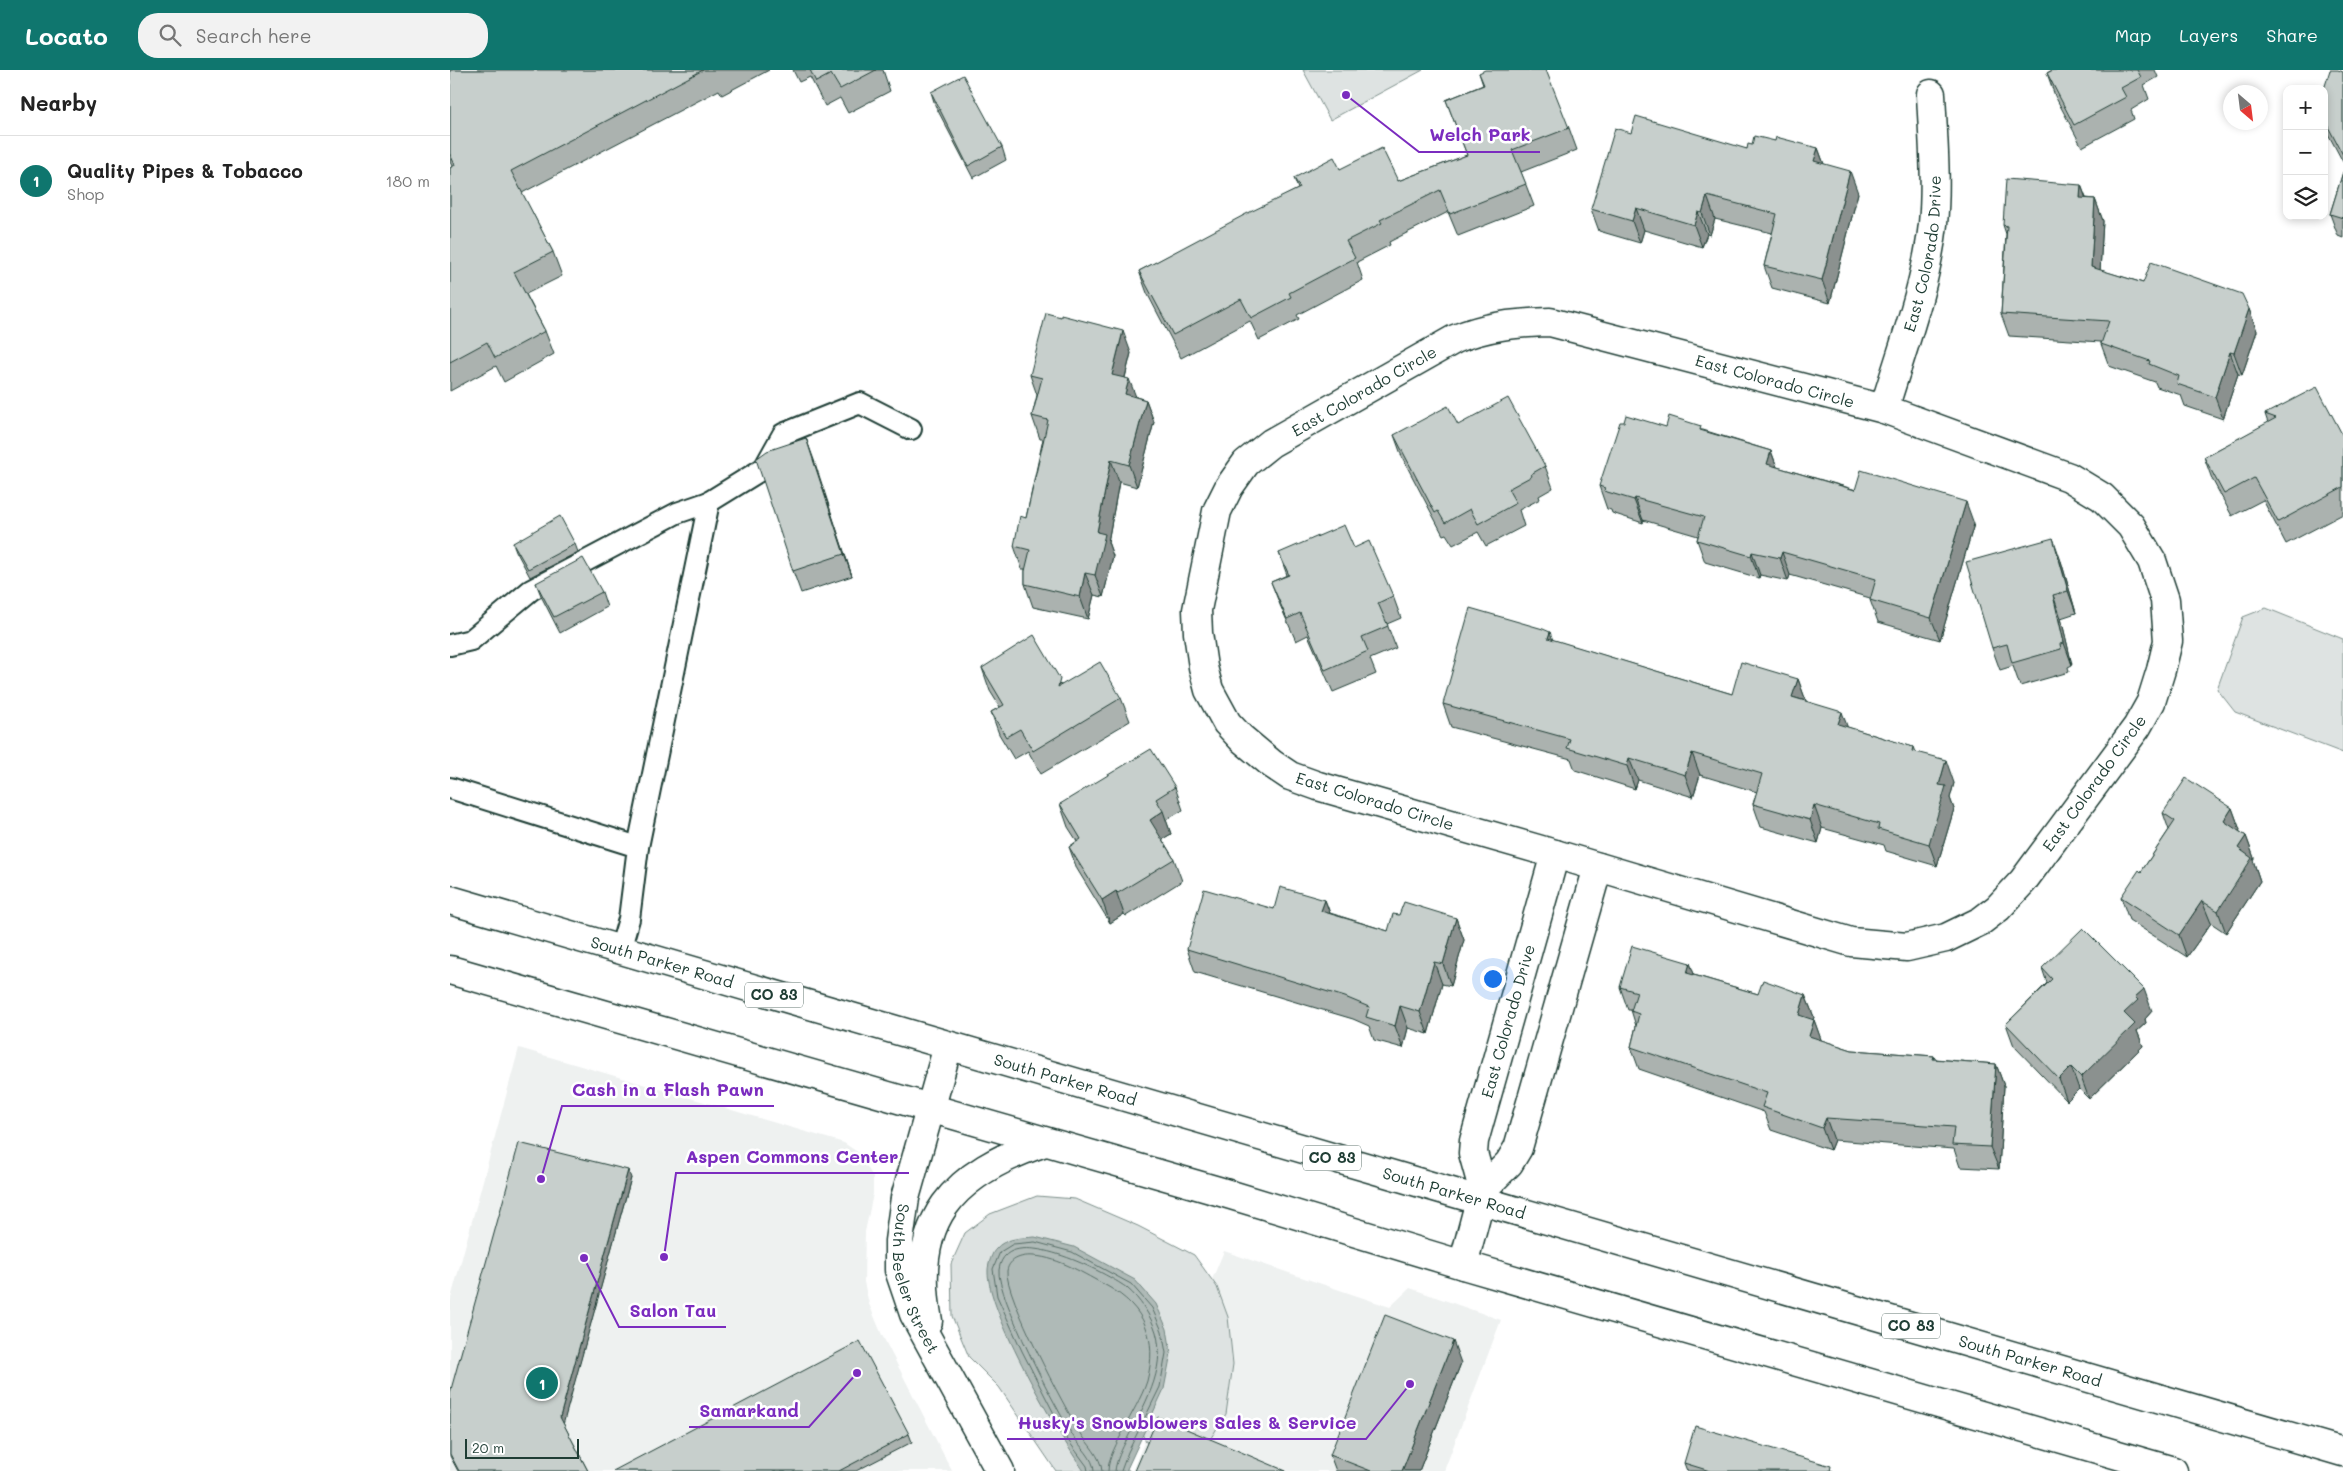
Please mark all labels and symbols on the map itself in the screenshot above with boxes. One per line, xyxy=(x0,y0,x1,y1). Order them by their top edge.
north arrow xyxy=(2223,85,2268,130)
callout: Welch Park xyxy=(1419,119,1540,152)
text: Welch Park xyxy=(1429,122,1531,146)
street label: East Colorado Drive xyxy=(1898,175,1945,334)
street label: East Colorado Circle xyxy=(1288,340,1440,441)
street label: East Colorado Circle xyxy=(1693,349,1857,412)
street label: East Colorado Circle xyxy=(2037,710,2150,855)
street label: East Colorado Circle xyxy=(1294,767,1457,835)
street label: South Parker Road xyxy=(588,931,736,992)
street label: East Colorado Drive xyxy=(1476,942,1539,1100)
your location xyxy=(1480,966,1506,992)
road number: CO 83 xyxy=(745,982,803,1008)
street label: South Parker Road xyxy=(992,1048,1139,1110)
callout: Cash in a Flash Pawn xyxy=(562,1073,774,1106)
text: Cash in a Flash Pawn xyxy=(572,1077,764,1101)
callout: Aspen Commons Center xyxy=(676,1140,909,1173)
text: Aspen Commons Center xyxy=(686,1144,898,1168)
road number: CO 83 xyxy=(1303,1146,1361,1170)
street label: South Parker Road xyxy=(1380,1162,1528,1223)
street label: South Beeler Street xyxy=(889,1202,944,1357)
callout: Salon Tau xyxy=(619,1294,726,1327)
text: Salon Tau xyxy=(630,1298,716,1322)
road number: CO 83 xyxy=(1882,1314,1940,1338)
street label: South Parker Road xyxy=(1956,1330,2104,1391)
pin: 1 xyxy=(526,1364,558,1402)
callout: Samarkand xyxy=(689,1394,809,1427)
text: Samarkand xyxy=(699,1398,799,1422)
callout: Husky's Snowblowers Sales & Service xyxy=(1007,1406,1366,1439)
text: Husky's Snowblowers Sales & Service xyxy=(1018,1410,1357,1434)
scale bar xyxy=(465,1436,579,1459)

